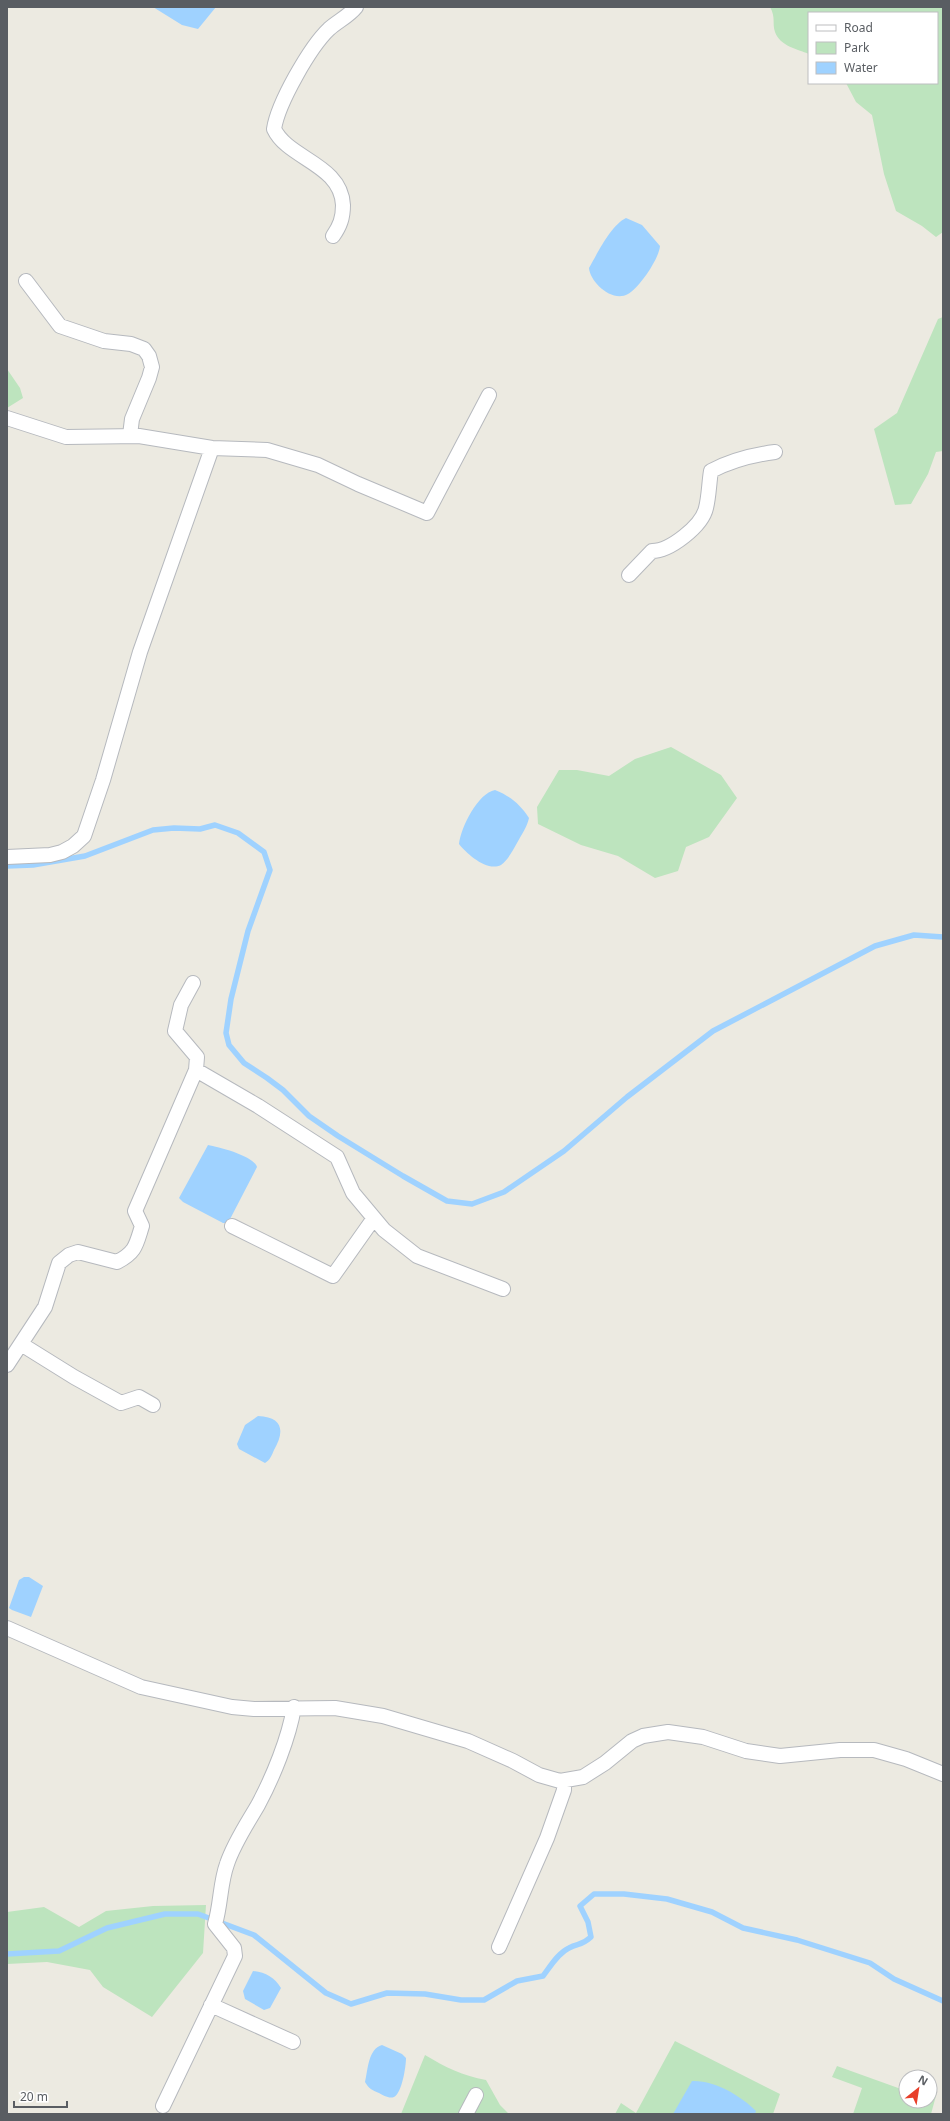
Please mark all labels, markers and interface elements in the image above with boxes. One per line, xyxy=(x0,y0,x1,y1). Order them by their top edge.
legend xyxy=(808,12,938,84)
text: Road xyxy=(844,19,873,36)
text: Park xyxy=(844,39,870,56)
text: Water xyxy=(844,59,878,76)
north arrow xyxy=(898,2069,938,2109)
text: N xyxy=(916,2071,931,2089)
scale bar xyxy=(14,2083,67,2109)
text: 20 m xyxy=(20,2088,48,2105)

